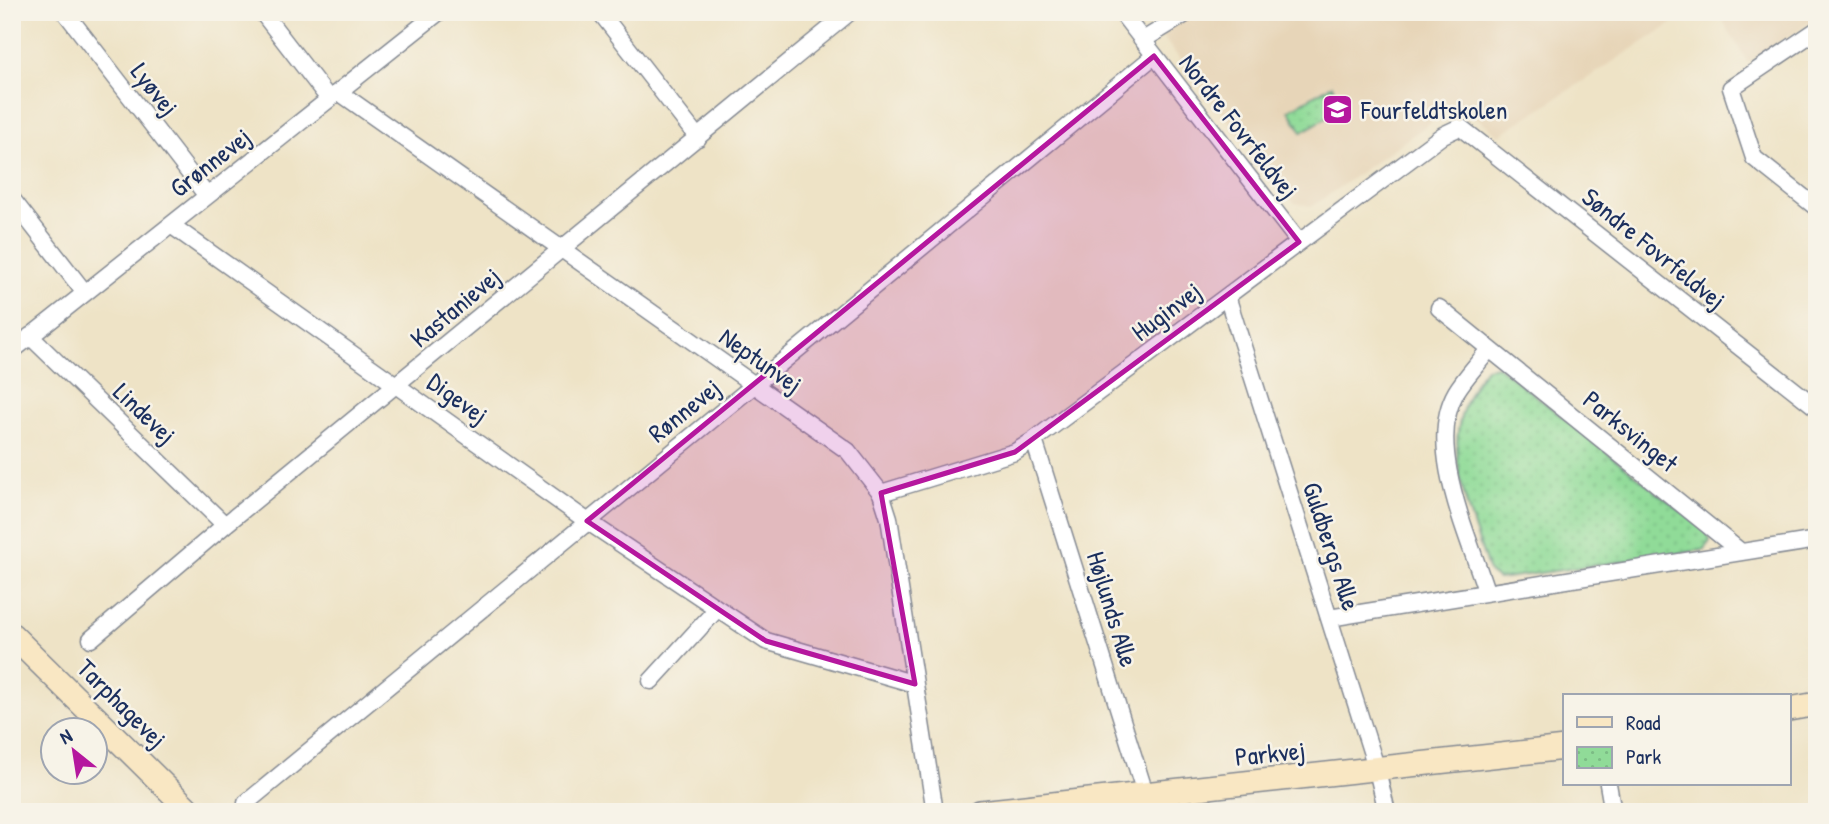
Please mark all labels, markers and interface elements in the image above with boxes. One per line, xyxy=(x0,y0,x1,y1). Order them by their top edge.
street label: Nordre Fovrfeldvej xyxy=(1171,46,1307,206)
street label: Lyøvej xyxy=(123,55,187,123)
school or university icon: Fourfeldtskolen xyxy=(1321,92,1355,126)
place label: Fourfeldtskolen xyxy=(1360,92,1508,127)
street label: Grønnevej xyxy=(162,119,258,205)
street label: Søndre Fovrfeldvej xyxy=(1575,179,1733,317)
street label: Kastanievej xyxy=(402,259,508,355)
street label: Huginvej xyxy=(1124,273,1208,349)
street label: Neptunvej xyxy=(713,319,809,401)
street label: Digevej xyxy=(421,364,495,432)
street label: Rønnevej xyxy=(641,370,727,450)
street label: Lindevej xyxy=(106,374,184,452)
street label: Parksvinget xyxy=(1576,382,1686,481)
street label: Guldbergs Alle xyxy=(1295,477,1369,615)
street label: Højlunds Alle xyxy=(1079,547,1147,671)
street label: Tarphagevej xyxy=(70,651,174,755)
legend xyxy=(1563,694,1790,786)
text: Road xyxy=(1626,708,1660,737)
north arrow xyxy=(38,716,108,786)
text: N xyxy=(55,722,76,750)
street label: Parkvej xyxy=(1233,732,1307,774)
text: Park xyxy=(1626,742,1661,771)

